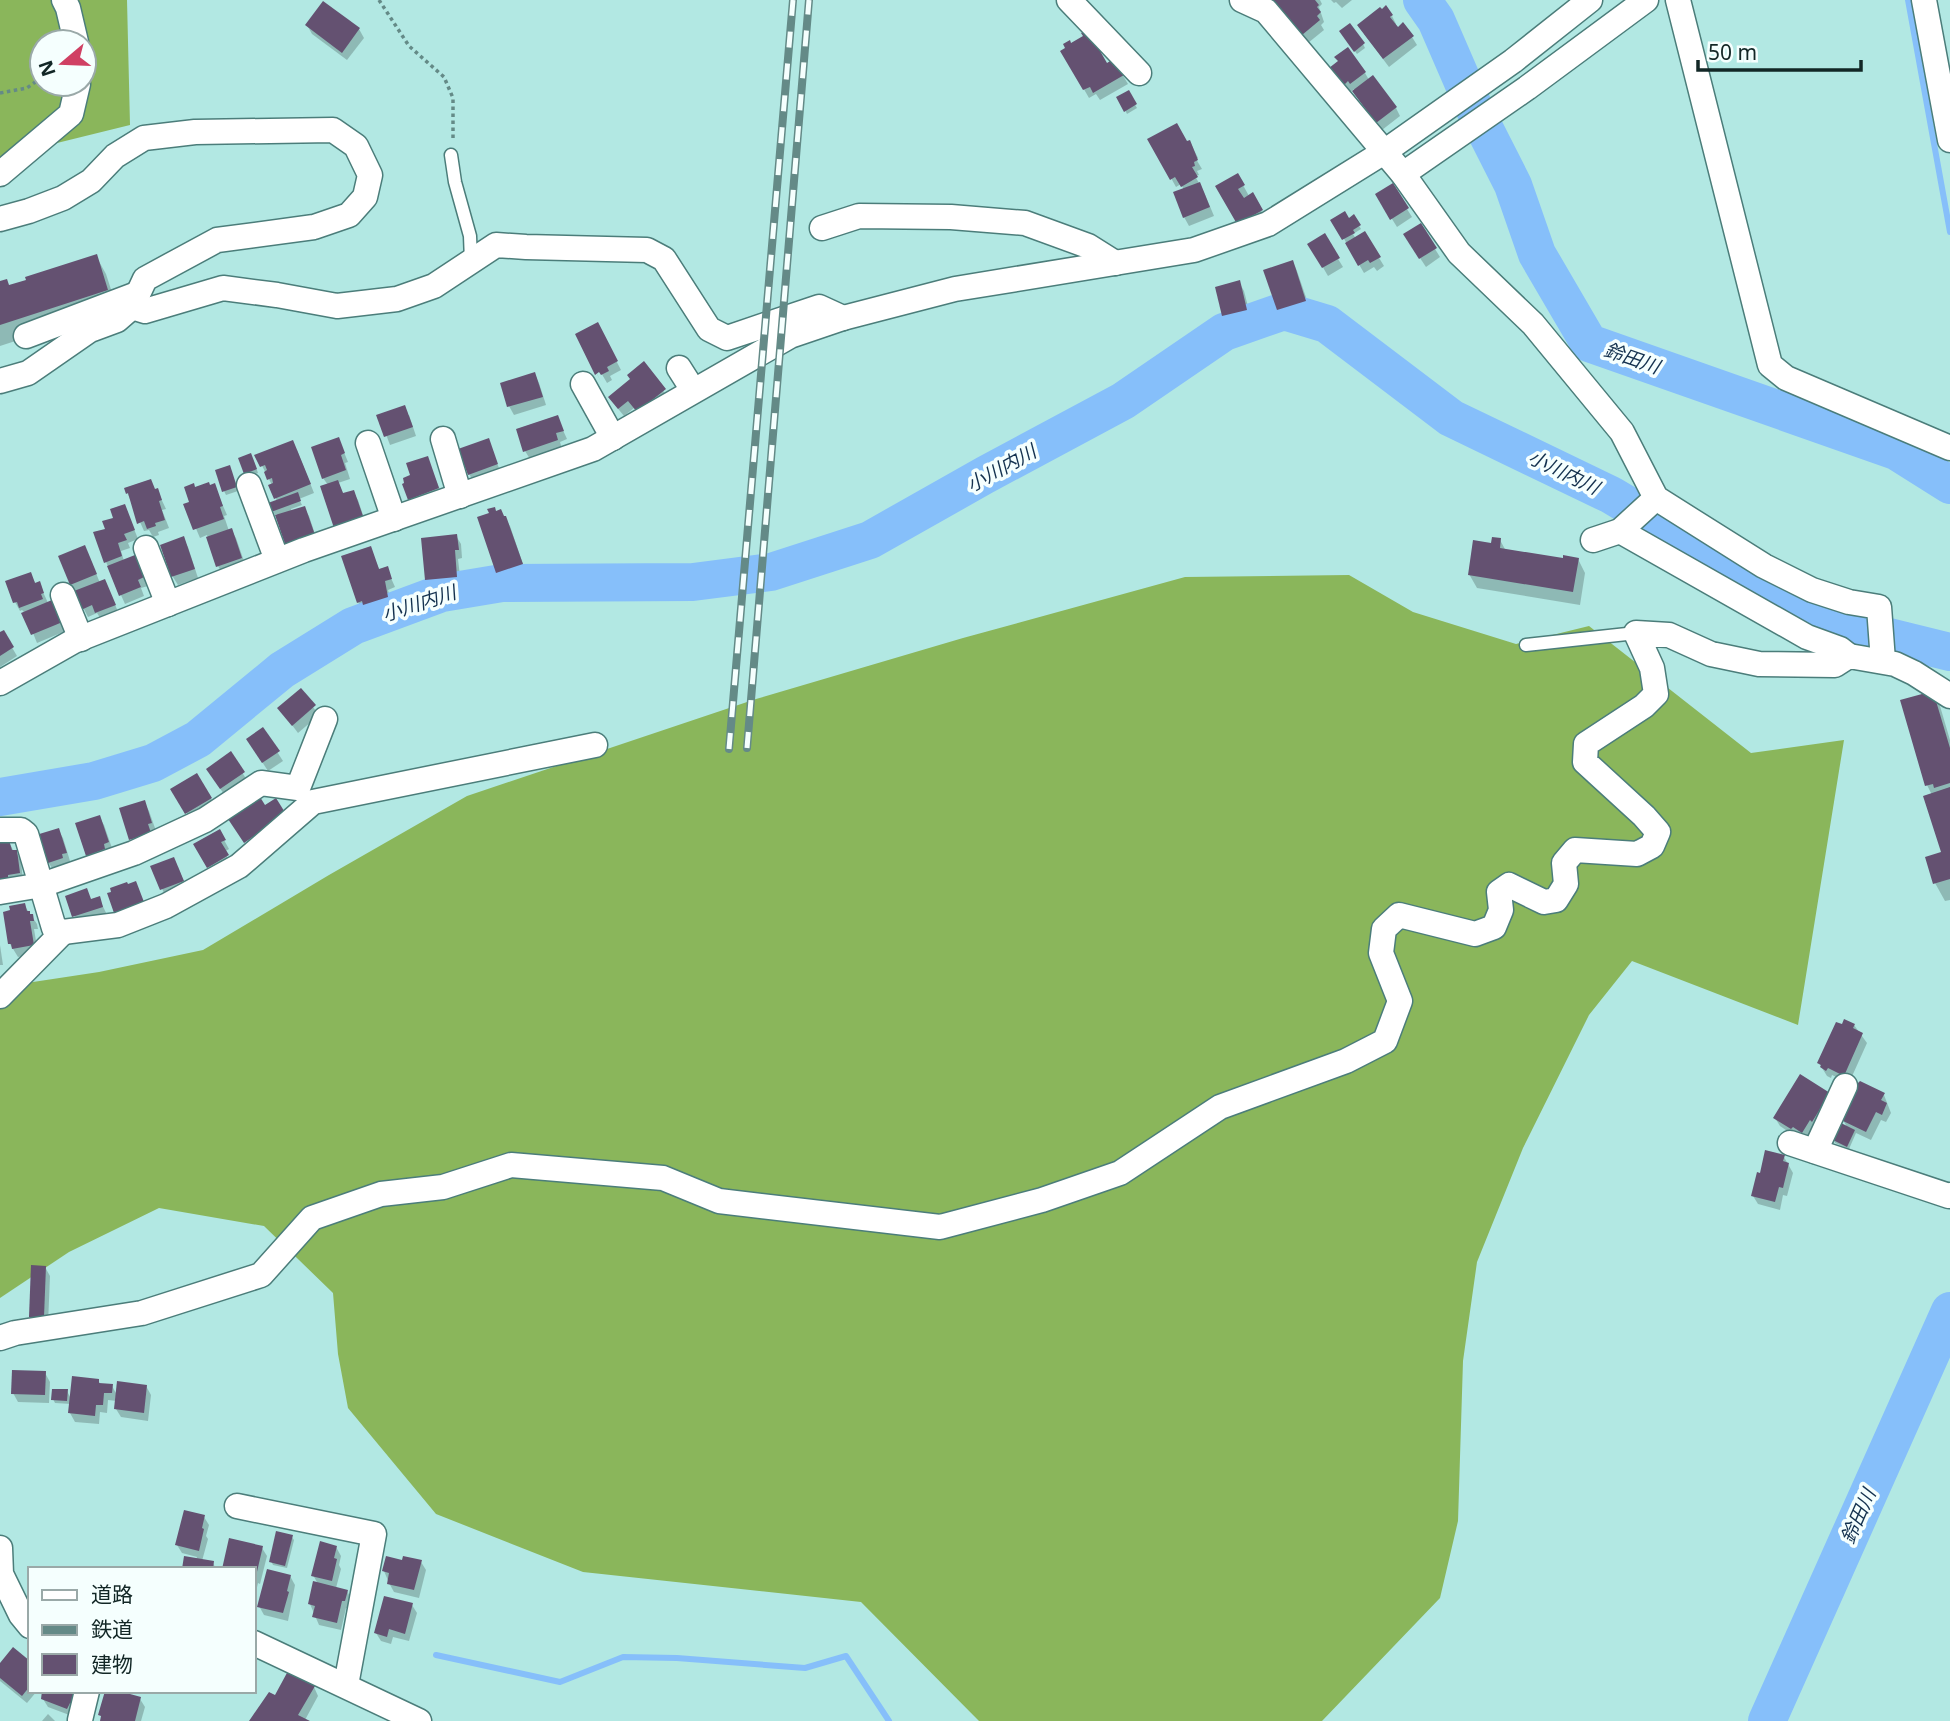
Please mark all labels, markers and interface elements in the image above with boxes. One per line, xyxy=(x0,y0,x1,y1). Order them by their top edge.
north arrow xyxy=(28,28,98,98)
scale bar xyxy=(1698,28,1861,72)
text: 50 m xyxy=(1708,38,1757,66)
text: N xyxy=(32,57,62,80)
water label: 鈴田川 xyxy=(1601,336,1665,380)
water label: 小川内川 xyxy=(961,437,1042,498)
water label: 小川内川 xyxy=(1524,444,1606,501)
water label: 小川内川 xyxy=(379,578,461,627)
water label: 鈴田川 xyxy=(1835,1483,1882,1547)
legend xyxy=(28,1567,256,1693)
text: 道路 xyxy=(91,1580,133,1608)
text: 鉄道 xyxy=(91,1615,133,1643)
text: 建物 xyxy=(91,1650,133,1678)

